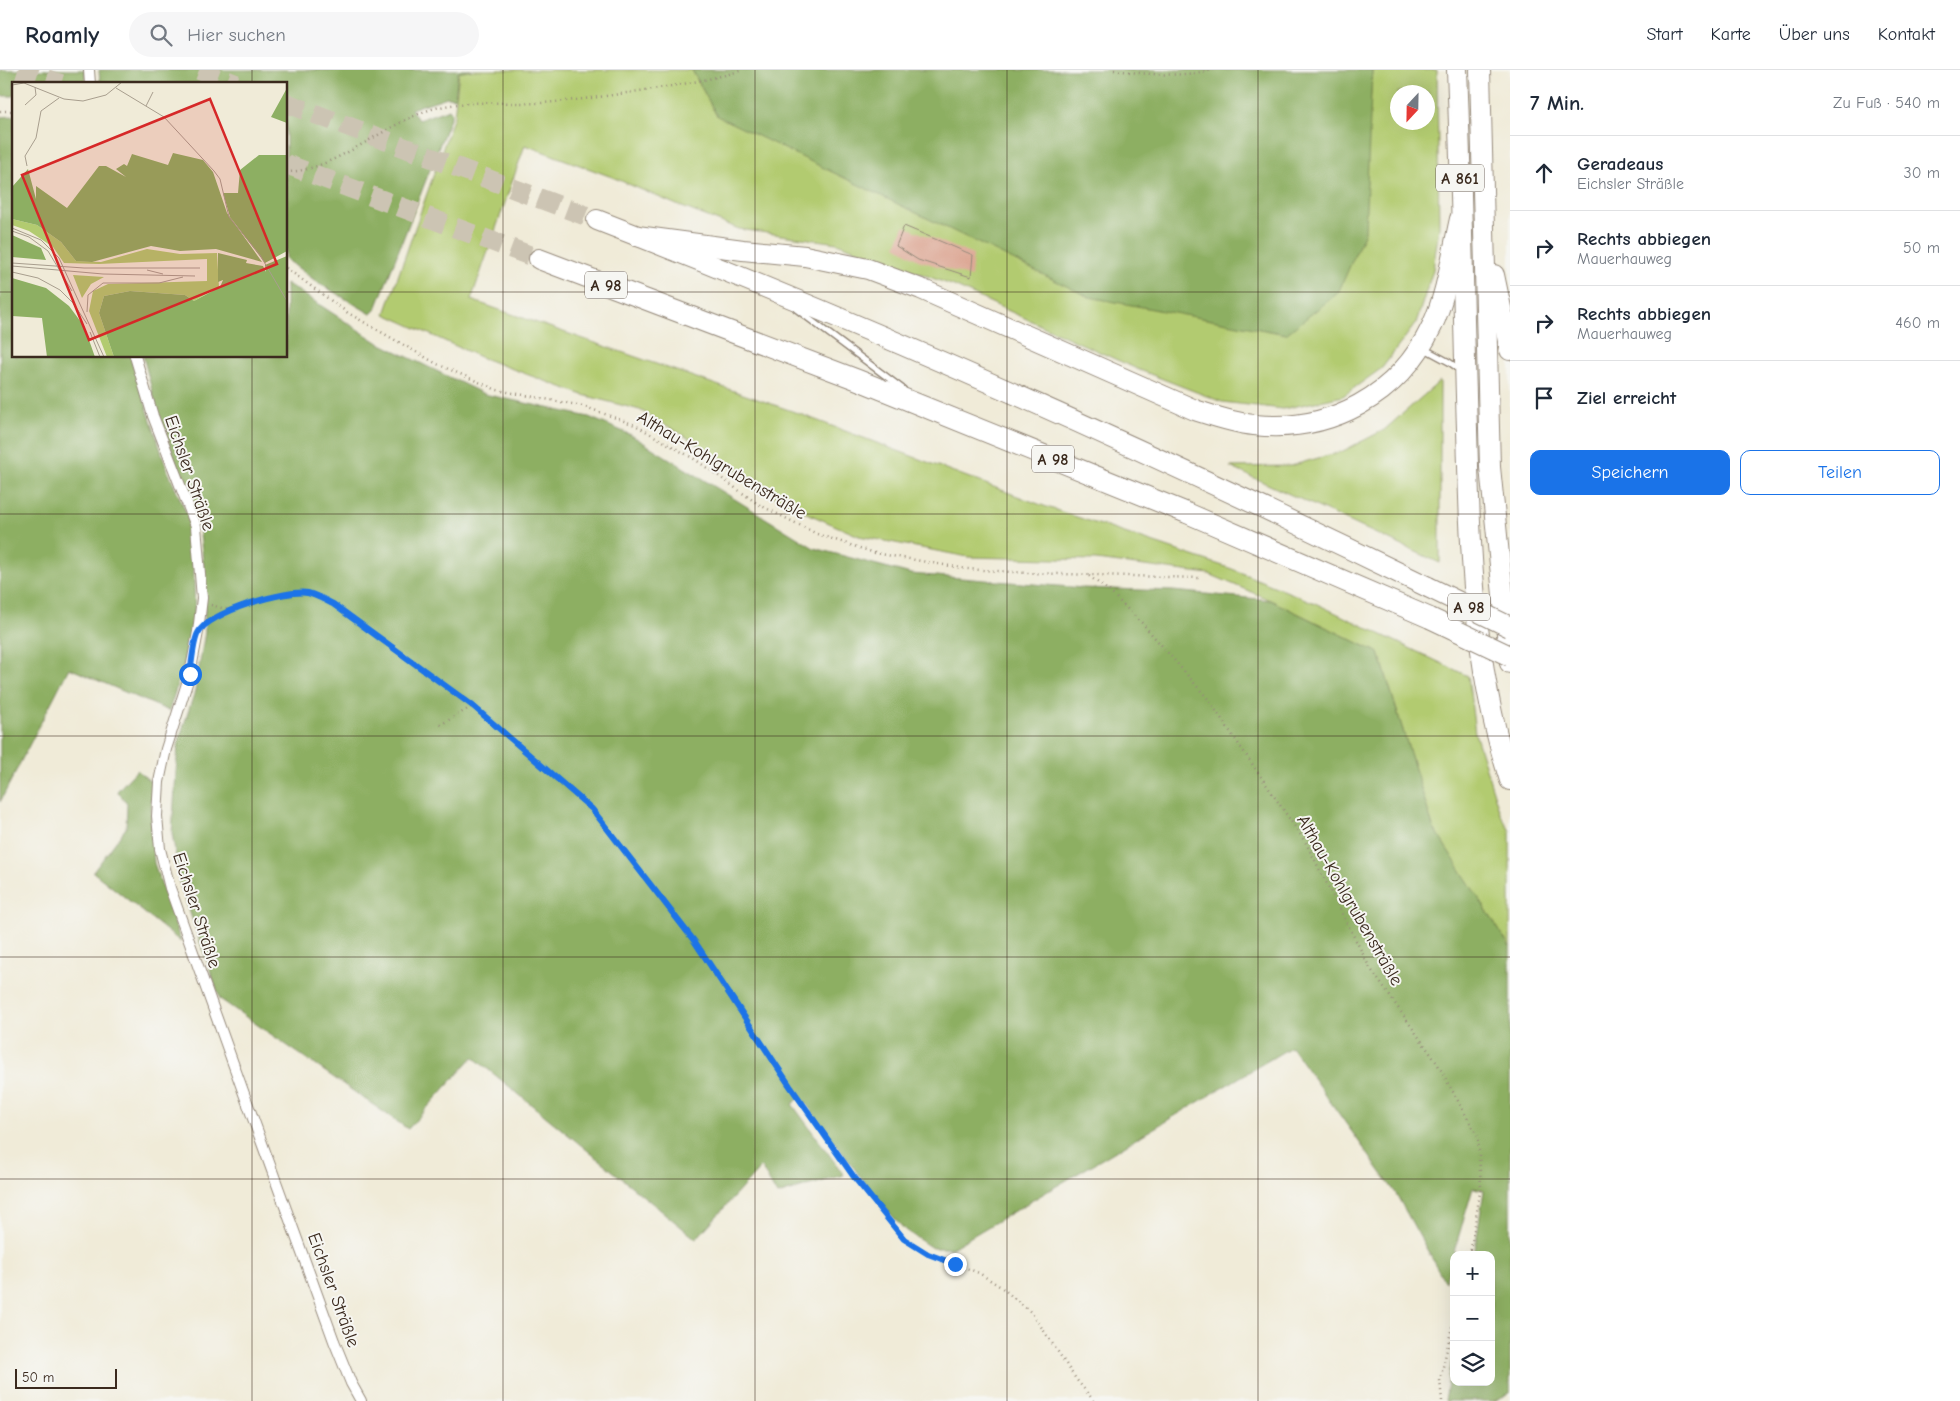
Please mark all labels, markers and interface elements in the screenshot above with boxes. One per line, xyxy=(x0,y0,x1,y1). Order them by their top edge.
search box xyxy=(129,12,479,57)
text: Roamly xyxy=(25,21,99,49)
icon: search xyxy=(147,21,175,49)
text: Hier suchen xyxy=(187,24,286,46)
text: Start xyxy=(1646,24,1683,45)
text: Karte xyxy=(1711,24,1751,45)
text: Über uns xyxy=(1779,24,1850,45)
text: Kontakt xyxy=(1878,24,1935,45)
inset map xyxy=(12,82,288,358)
north arrow xyxy=(1390,85,1435,130)
text: 7 Min. xyxy=(1530,91,1584,115)
text: Zu Fuß · 540 m xyxy=(1833,94,1940,112)
text: Geradeaus xyxy=(1577,153,1663,175)
icon: ahead xyxy=(1530,159,1558,187)
text: 30 m xyxy=(1904,164,1940,182)
road number: A 861 xyxy=(1436,165,1484,192)
text: Eichsler Sträßle xyxy=(1577,175,1684,193)
text: Rechts abbiegen xyxy=(1577,228,1711,250)
icon: right xyxy=(1530,234,1558,262)
text: 50 m xyxy=(1903,239,1940,257)
text: Mauerhauweg xyxy=(1577,250,1672,268)
road number: A 98 xyxy=(585,272,627,298)
text: Rechts abbiegen xyxy=(1577,303,1711,325)
icon: right xyxy=(1530,309,1558,337)
text: 460 m xyxy=(1895,314,1940,332)
text: Mauerhauweg xyxy=(1577,325,1672,343)
icon: arrive xyxy=(1530,384,1558,412)
text: Ziel erreicht xyxy=(1577,387,1676,409)
street label: Althau-Kohlgrubensträßle xyxy=(633,407,810,524)
street label: Eichsler Sträßle xyxy=(160,413,219,533)
road number: A 98 xyxy=(1032,446,1074,472)
button: Speichern xyxy=(1530,450,1730,495)
button: Teilen xyxy=(1740,450,1940,495)
road number: A 98 xyxy=(1448,594,1490,620)
route start xyxy=(179,663,202,686)
street label: Althau-Kohlgrubensträßle xyxy=(1292,811,1407,989)
street label: Eichsler Sträßle xyxy=(168,850,225,971)
street label: Eichsler Sträßle xyxy=(303,1230,364,1350)
map controls xyxy=(1450,1251,1495,1386)
button: + xyxy=(1450,1251,1495,1296)
route end xyxy=(944,1253,967,1276)
button: − xyxy=(1450,1296,1495,1341)
button: layers xyxy=(1450,1341,1495,1386)
scale bar xyxy=(15,1366,118,1389)
text: 50 m xyxy=(22,1369,54,1386)

